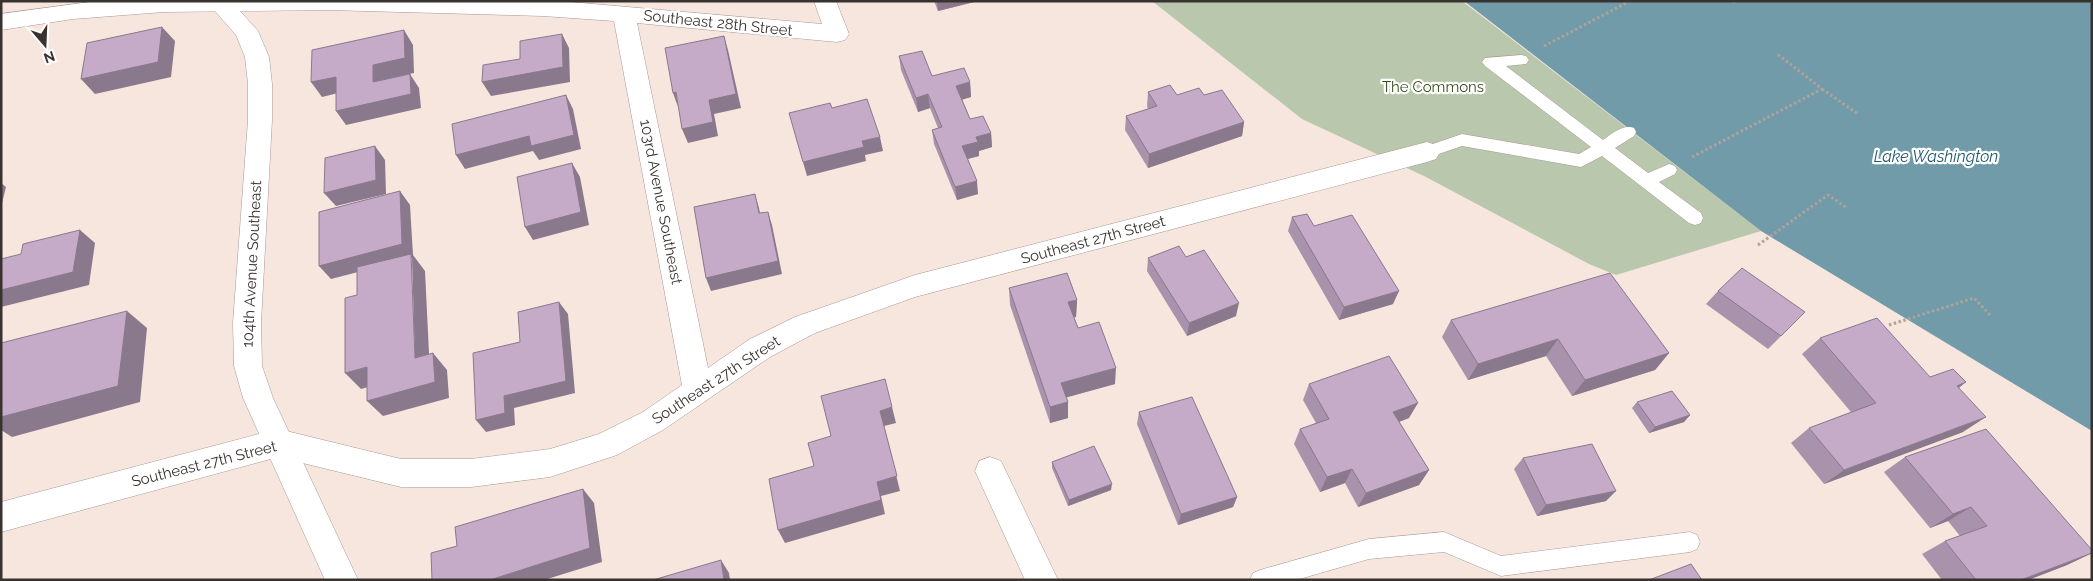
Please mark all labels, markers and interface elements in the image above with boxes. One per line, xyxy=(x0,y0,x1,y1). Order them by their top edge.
street label: Southeast 28th Street xyxy=(643,6,793,40)
north arrow xyxy=(20,20,70,70)
text: N xyxy=(42,48,57,67)
park label: The Commons xyxy=(1382,78,1484,96)
street label: 103rd Avenue Southeast xyxy=(636,118,686,286)
water label: Lake Washington xyxy=(1874,147,1998,166)
street label: 104th Avenue Southeast xyxy=(239,180,265,348)
street label: Southeast 27th Street xyxy=(1019,212,1167,268)
street label: Southeast 27th Street xyxy=(649,332,783,428)
street label: Southeast 27th Street xyxy=(130,437,278,491)

